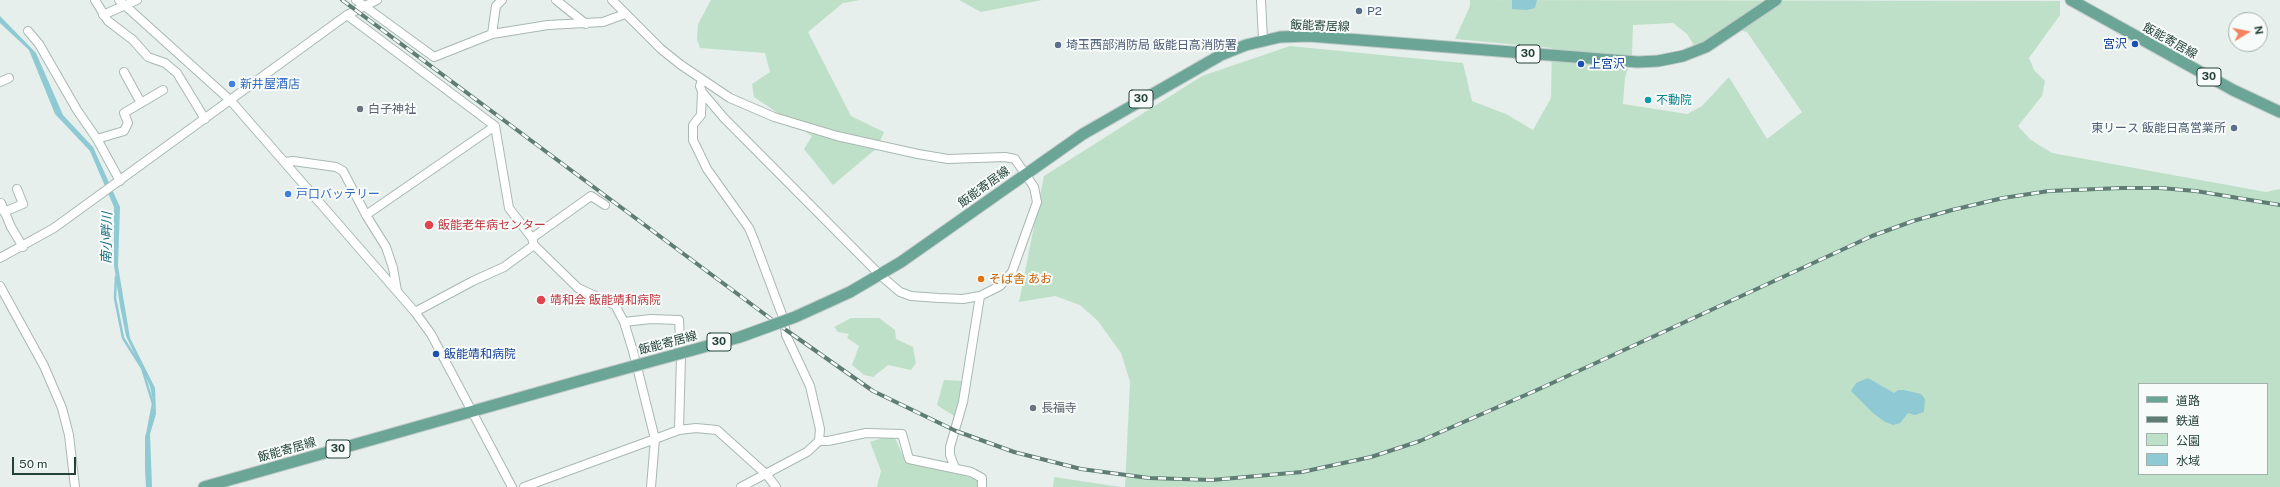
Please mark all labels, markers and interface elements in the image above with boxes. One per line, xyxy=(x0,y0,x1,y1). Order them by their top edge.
place label: P2 xyxy=(1367,4,1382,18)
marker: P2 xyxy=(1354,6,1364,16)
north arrow xyxy=(2228,12,2268,52)
street label: 飯能寄居線 xyxy=(1290,18,1350,34)
street label: 飯能寄居線 xyxy=(2140,20,2200,62)
text: N xyxy=(2252,25,2265,35)
place label: 宮沢 xyxy=(2103,37,2127,51)
place label: 埼玉西部消防局 飯能日高消防署 xyxy=(1066,38,1237,52)
marker: 宮沢 xyxy=(2130,39,2140,49)
marker: 埼玉西部消防局 飯能日高消防署 xyxy=(1053,40,1063,50)
road number: 30 xyxy=(1516,45,1540,63)
place label: 上宮沢 xyxy=(1589,57,1625,71)
marker: 上宮沢 xyxy=(1576,59,1586,69)
road number: 30 xyxy=(2197,68,2221,86)
place label: 新井屋酒店 xyxy=(240,77,300,91)
marker: 新井屋酒店 xyxy=(227,79,237,89)
road number: 30 xyxy=(1129,90,1153,108)
place label: 不動院 xyxy=(1656,93,1692,107)
marker: 不動院 xyxy=(1643,95,1653,105)
place label: 白子神社 xyxy=(368,102,416,116)
marker: 白子神社 xyxy=(355,104,365,114)
place label: 東リース 飯能日高営業所 xyxy=(2091,121,2226,135)
marker: 東リース 飯能日高営業所 xyxy=(2229,123,2239,133)
street label: 飯能寄居線 xyxy=(955,164,1013,210)
place label: 戸口バッテリー xyxy=(296,187,380,201)
marker: 戸口バッテリー xyxy=(283,189,293,199)
water label: 南小畔川 xyxy=(99,212,115,264)
place label: 飯能老年病センター xyxy=(438,218,546,232)
marker: 飯能老年病センター xyxy=(423,219,435,231)
place label: そば舎 あお xyxy=(989,272,1052,286)
marker: そば舎 あお xyxy=(976,274,986,284)
place label: 靖和会 飯能靖和病院 xyxy=(550,293,661,307)
marker: 靖和会 飯能靖和病院 xyxy=(535,294,547,306)
street label: 飯能寄居線 xyxy=(637,328,699,358)
road number: 30 xyxy=(707,333,731,351)
place label: 飯能靖和病院 xyxy=(444,347,516,361)
marker: 飯能靖和病院 xyxy=(431,349,441,359)
legend xyxy=(2138,383,2268,475)
text: 道路 xyxy=(2176,394,2200,408)
place label: 長福寺 xyxy=(1041,401,1077,415)
marker: 長福寺 xyxy=(1028,403,1038,413)
text: 鉄道 xyxy=(2176,414,2200,428)
text: 公園 xyxy=(2176,434,2200,448)
street label: 飯能寄居線 xyxy=(256,435,318,465)
road number: 30 xyxy=(326,440,350,458)
scale bar xyxy=(14,449,78,475)
text: 水域 xyxy=(2176,454,2200,468)
text: 50 m xyxy=(19,457,47,471)

